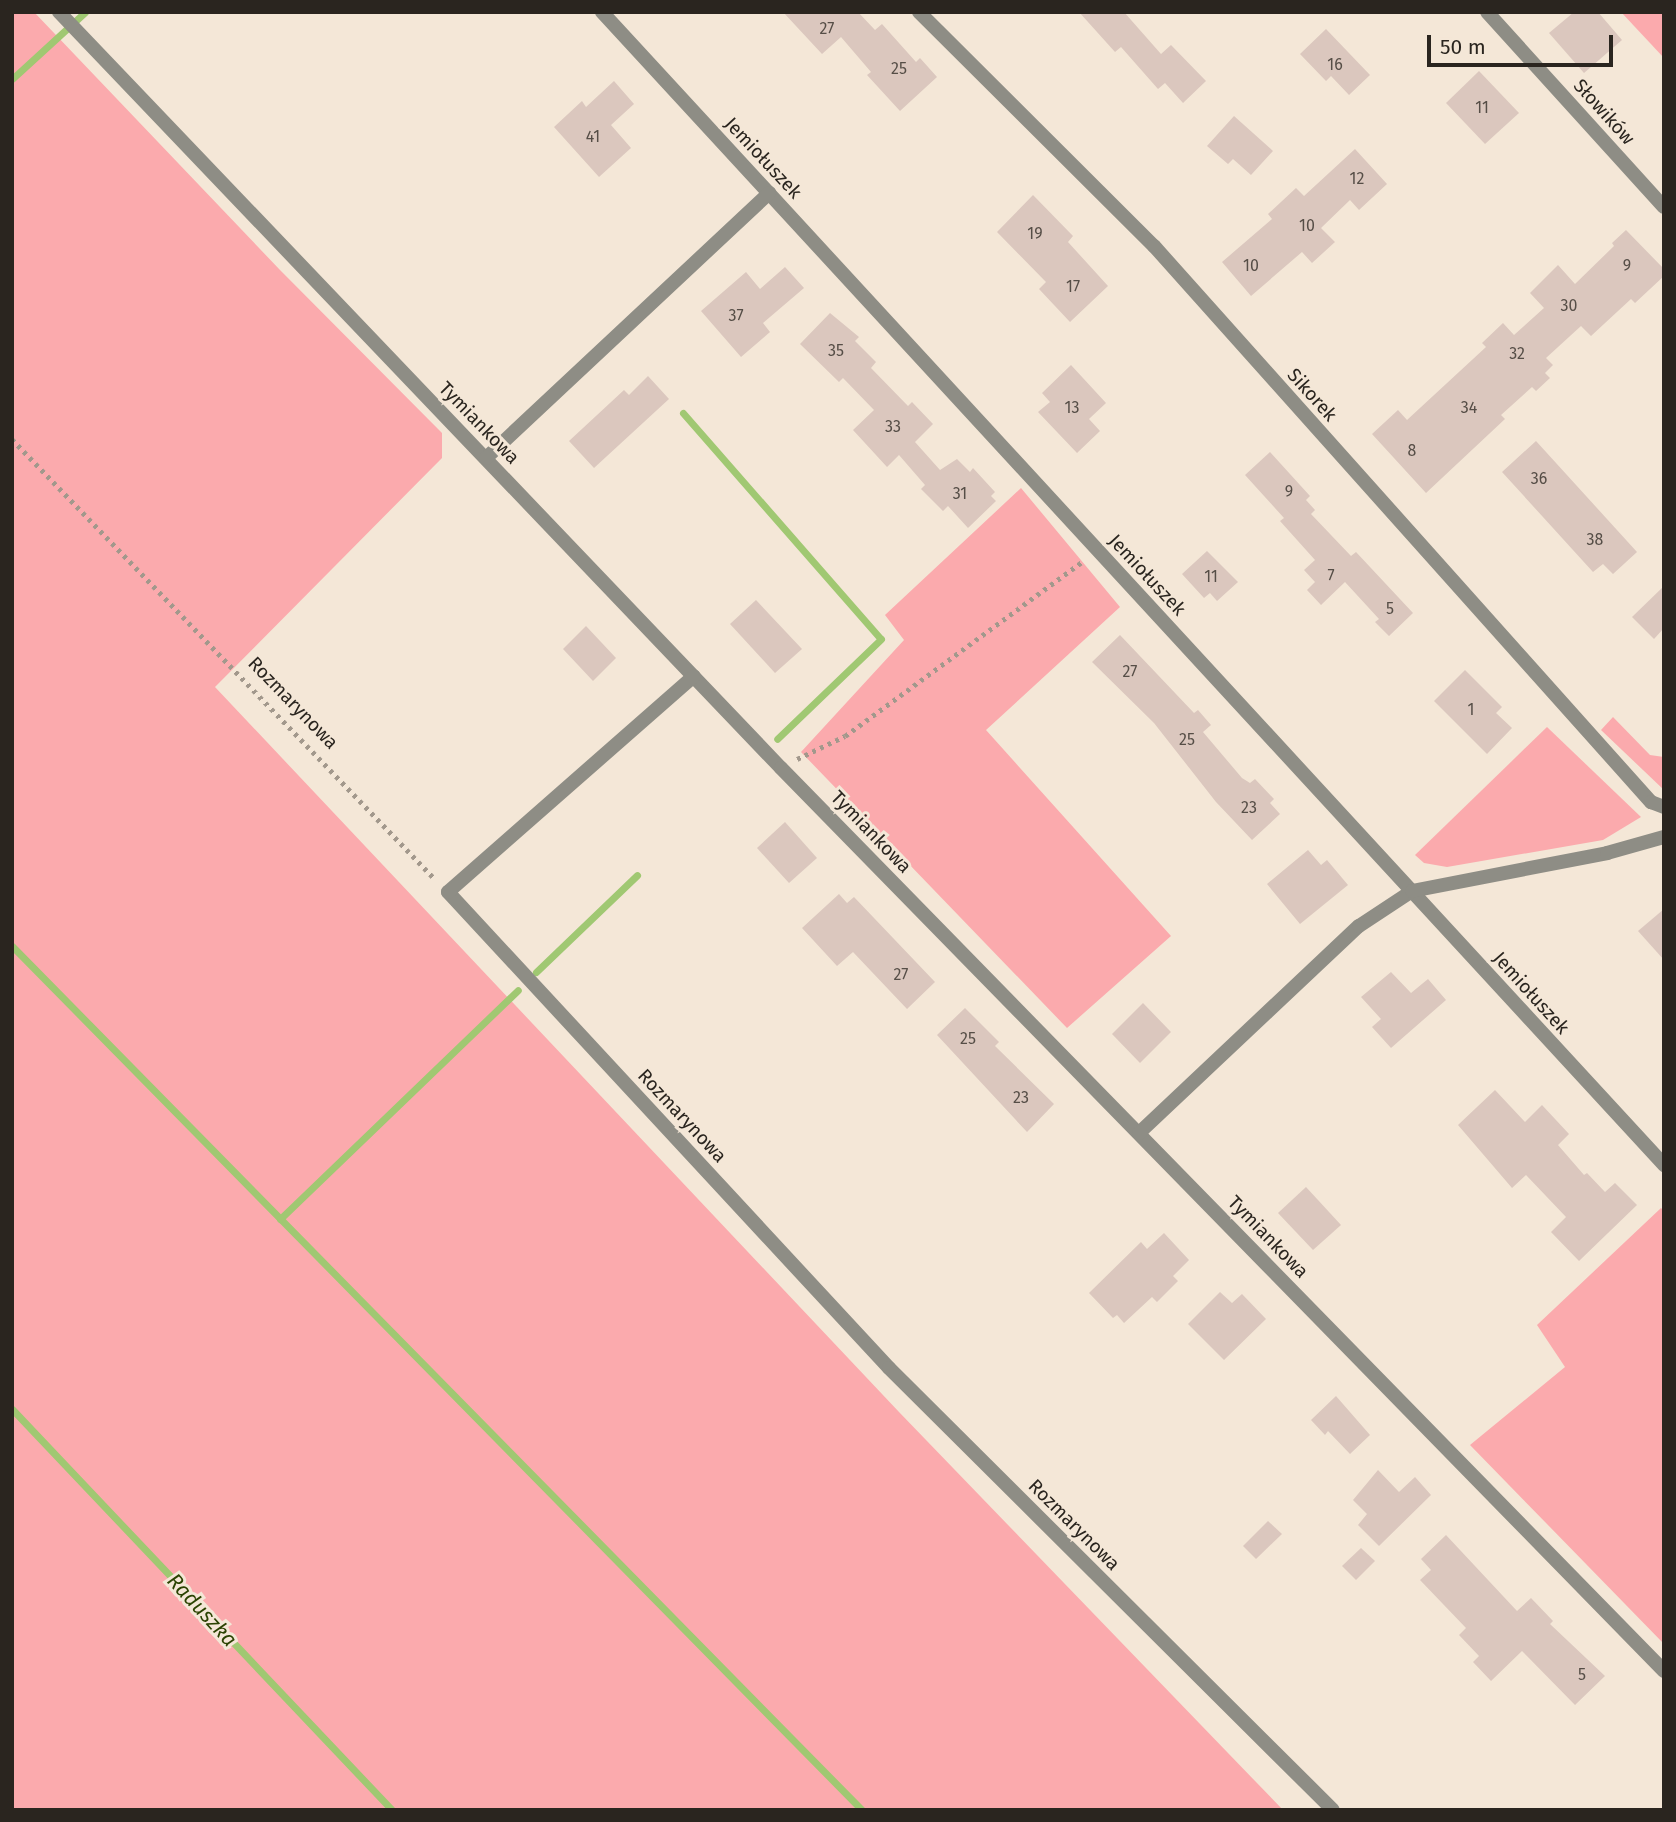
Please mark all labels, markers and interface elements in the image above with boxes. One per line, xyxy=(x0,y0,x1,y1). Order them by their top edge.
house number: 27 xyxy=(820,19,834,39)
scale bar xyxy=(1431,21,1616,65)
text: 50 m xyxy=(1440,34,1486,60)
house number: 16 xyxy=(1327,55,1343,75)
house number: 25 xyxy=(891,59,907,79)
street label: Słowików xyxy=(1569,74,1639,150)
house number: 11 xyxy=(1475,98,1489,118)
street label: Jemiołuszek xyxy=(720,113,806,203)
house number: 41 xyxy=(586,127,600,147)
house number: 12 xyxy=(1350,169,1364,189)
house number: 10 xyxy=(1299,216,1315,236)
house number: 19 xyxy=(1027,224,1043,244)
house number: 10 xyxy=(1243,256,1259,276)
house number: 9 xyxy=(1623,256,1631,276)
house number: 17 xyxy=(1066,277,1080,297)
house number: 30 xyxy=(1561,296,1577,316)
house number: 37 xyxy=(728,306,744,326)
house number: 35 xyxy=(828,341,844,361)
house number: 32 xyxy=(1509,344,1525,364)
street label: Sikorek xyxy=(1282,364,1342,426)
street label: Tymiankowa xyxy=(434,377,524,469)
house number: 13 xyxy=(1065,398,1079,418)
house number: 34 xyxy=(1461,398,1477,418)
house number: 33 xyxy=(885,417,901,437)
house number: 8 xyxy=(1408,441,1416,461)
house number: 36 xyxy=(1531,469,1547,489)
house number: 9 xyxy=(1285,482,1293,502)
house number: 31 xyxy=(953,484,967,504)
street label: Jemiołuszek xyxy=(1104,530,1190,620)
house number: 38 xyxy=(1587,530,1603,550)
house number: 7 xyxy=(1327,566,1335,586)
house number: 11 xyxy=(1204,567,1218,587)
house number: 5 xyxy=(1386,599,1394,619)
street label: Rozmarynowa xyxy=(243,652,343,754)
house number: 27 xyxy=(1123,662,1137,682)
house number: 1 xyxy=(1468,700,1474,720)
house number: 25 xyxy=(1179,730,1195,750)
street label: Tymiankowa xyxy=(826,786,916,878)
house number: 23 xyxy=(1241,798,1257,818)
street label: Jemiołuszek xyxy=(1488,947,1574,1039)
house number: 27 xyxy=(894,965,908,985)
house number: 25 xyxy=(960,1029,976,1049)
street label: Rozmarynowa xyxy=(633,1064,731,1168)
house number: 23 xyxy=(1013,1088,1029,1108)
street label: Tymiankowa xyxy=(1223,1191,1313,1283)
street label: Rozmarynowa xyxy=(1024,1475,1124,1575)
water label: Raduszka xyxy=(162,1568,242,1652)
house number: 5 xyxy=(1578,1665,1586,1685)

